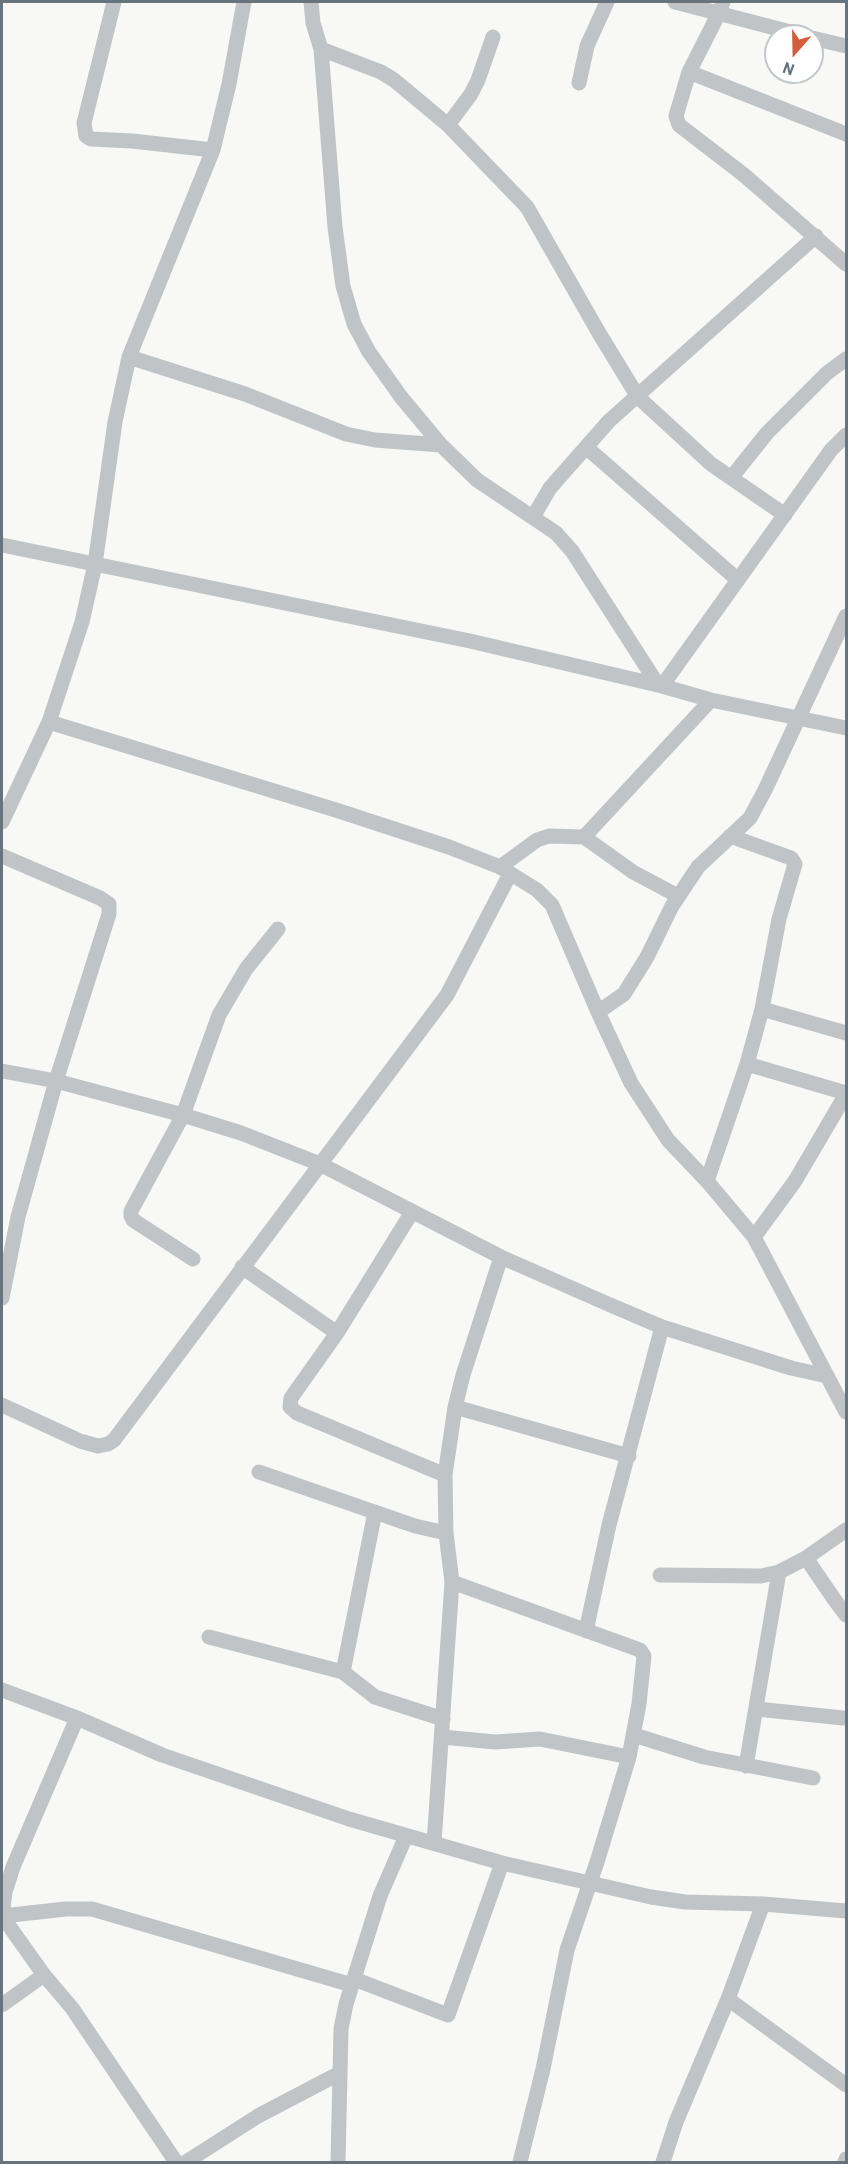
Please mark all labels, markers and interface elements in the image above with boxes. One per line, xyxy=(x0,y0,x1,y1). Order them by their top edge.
north arrow xyxy=(764,24,824,84)
text: N xyxy=(780,59,797,80)

